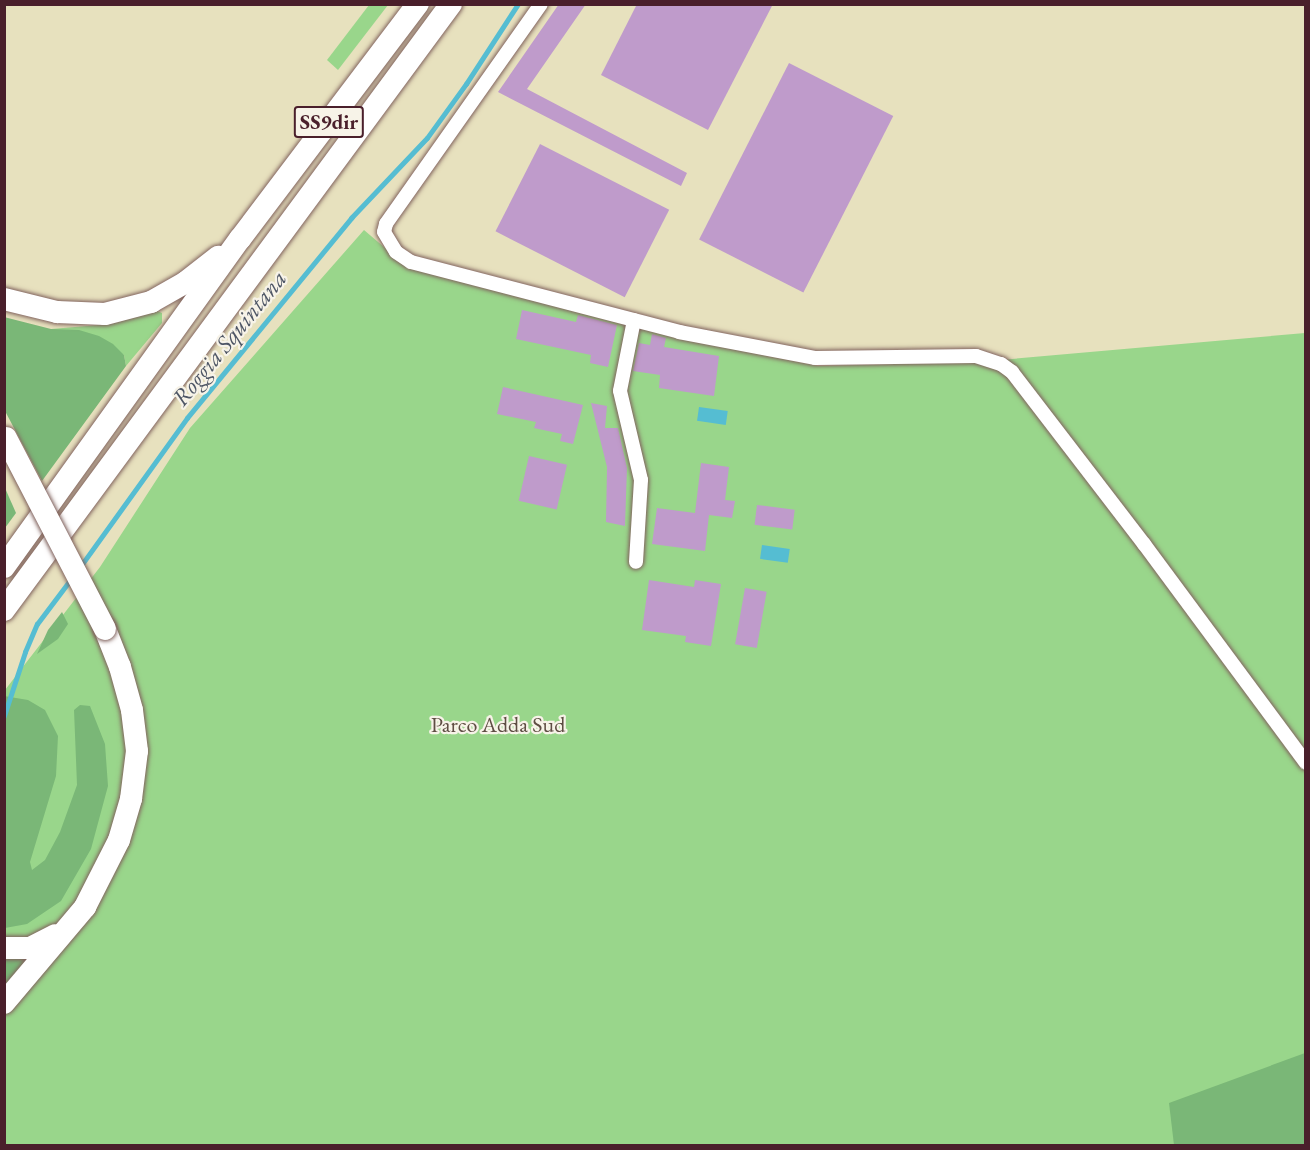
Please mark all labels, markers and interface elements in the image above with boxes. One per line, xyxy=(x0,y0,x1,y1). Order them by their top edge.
road number: SS9dir xyxy=(293,104,365,140)
water label: Roggia Squintana xyxy=(166,264,292,412)
park label: Parco Adda Sud xyxy=(431,712,565,738)

